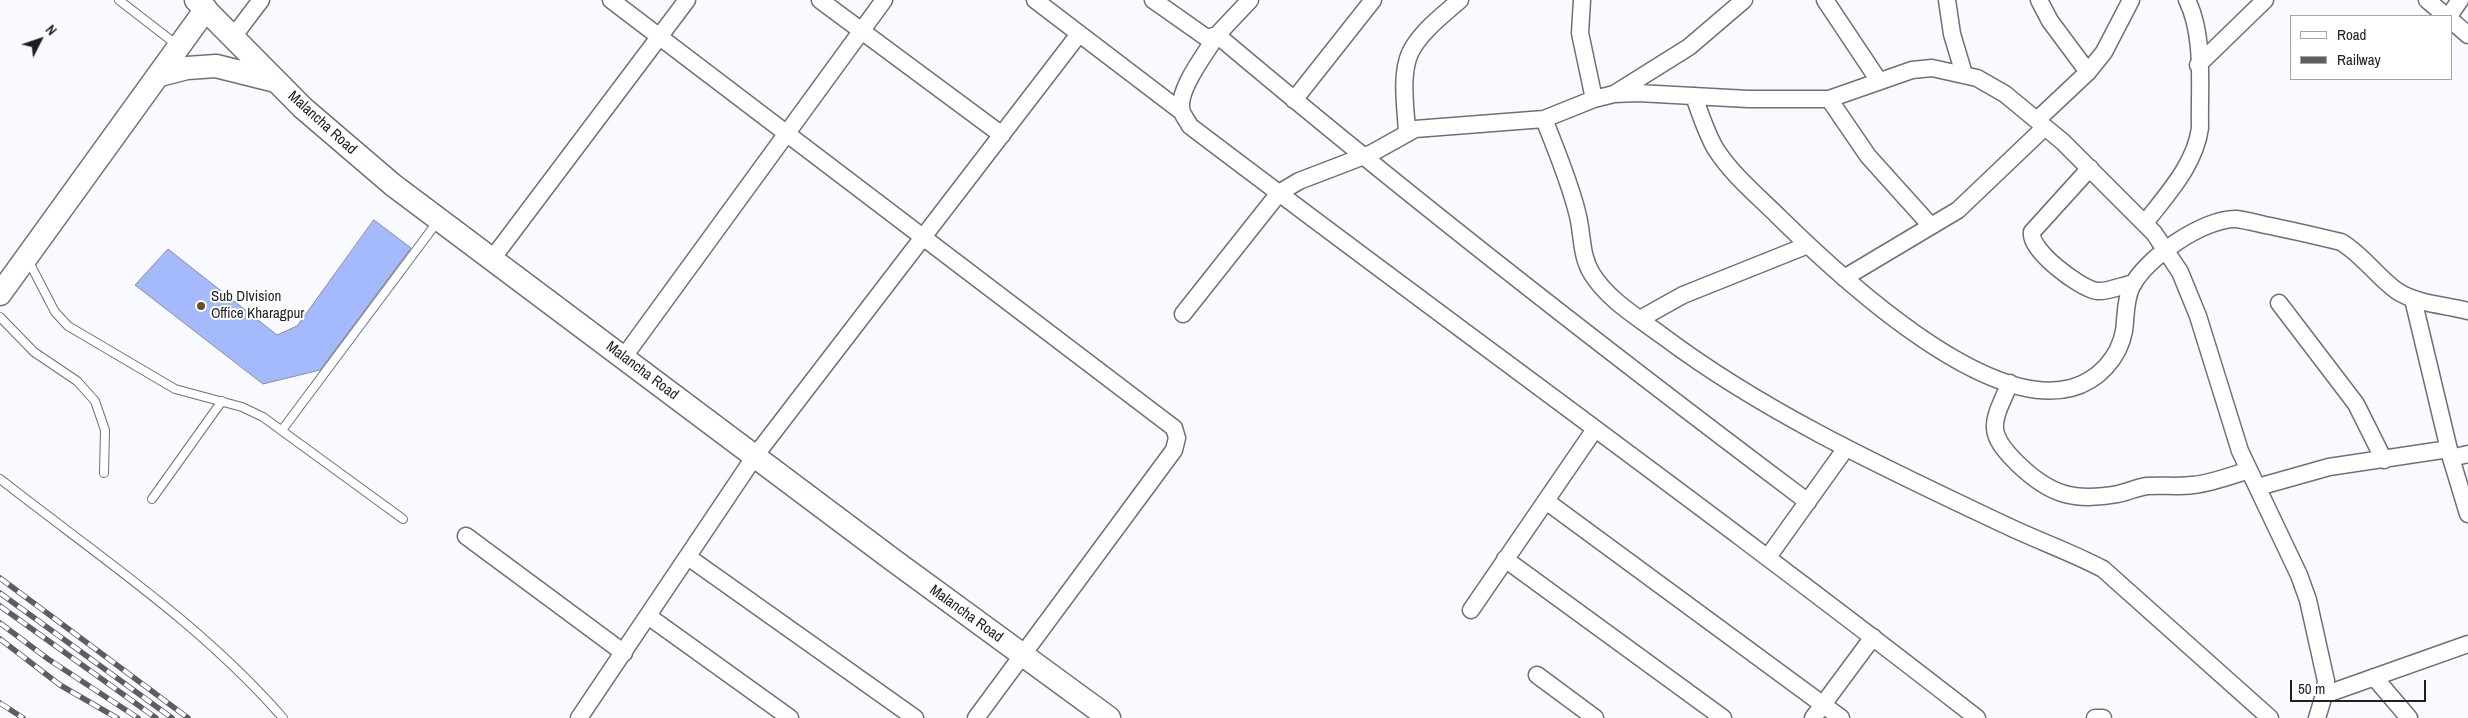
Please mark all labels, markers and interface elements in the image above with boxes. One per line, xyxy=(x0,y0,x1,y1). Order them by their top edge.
north arrow xyxy=(15,15,65,65)
legend xyxy=(2290,15,2453,80)
text: N xyxy=(42,21,61,39)
text: Road xyxy=(2337,24,2366,45)
text: Railway xyxy=(2337,49,2381,70)
street label: Malancha Road xyxy=(284,87,360,159)
place label: Sub DIvision Office Kharagpur xyxy=(211,288,304,323)
marker: Sub DIvision Office Kharagpur xyxy=(195,300,207,312)
street label: Malancha Road xyxy=(602,338,682,404)
street label: Malancha Road xyxy=(926,581,1006,647)
scale bar xyxy=(2293,670,2429,702)
text: 50 m xyxy=(2298,678,2325,699)

